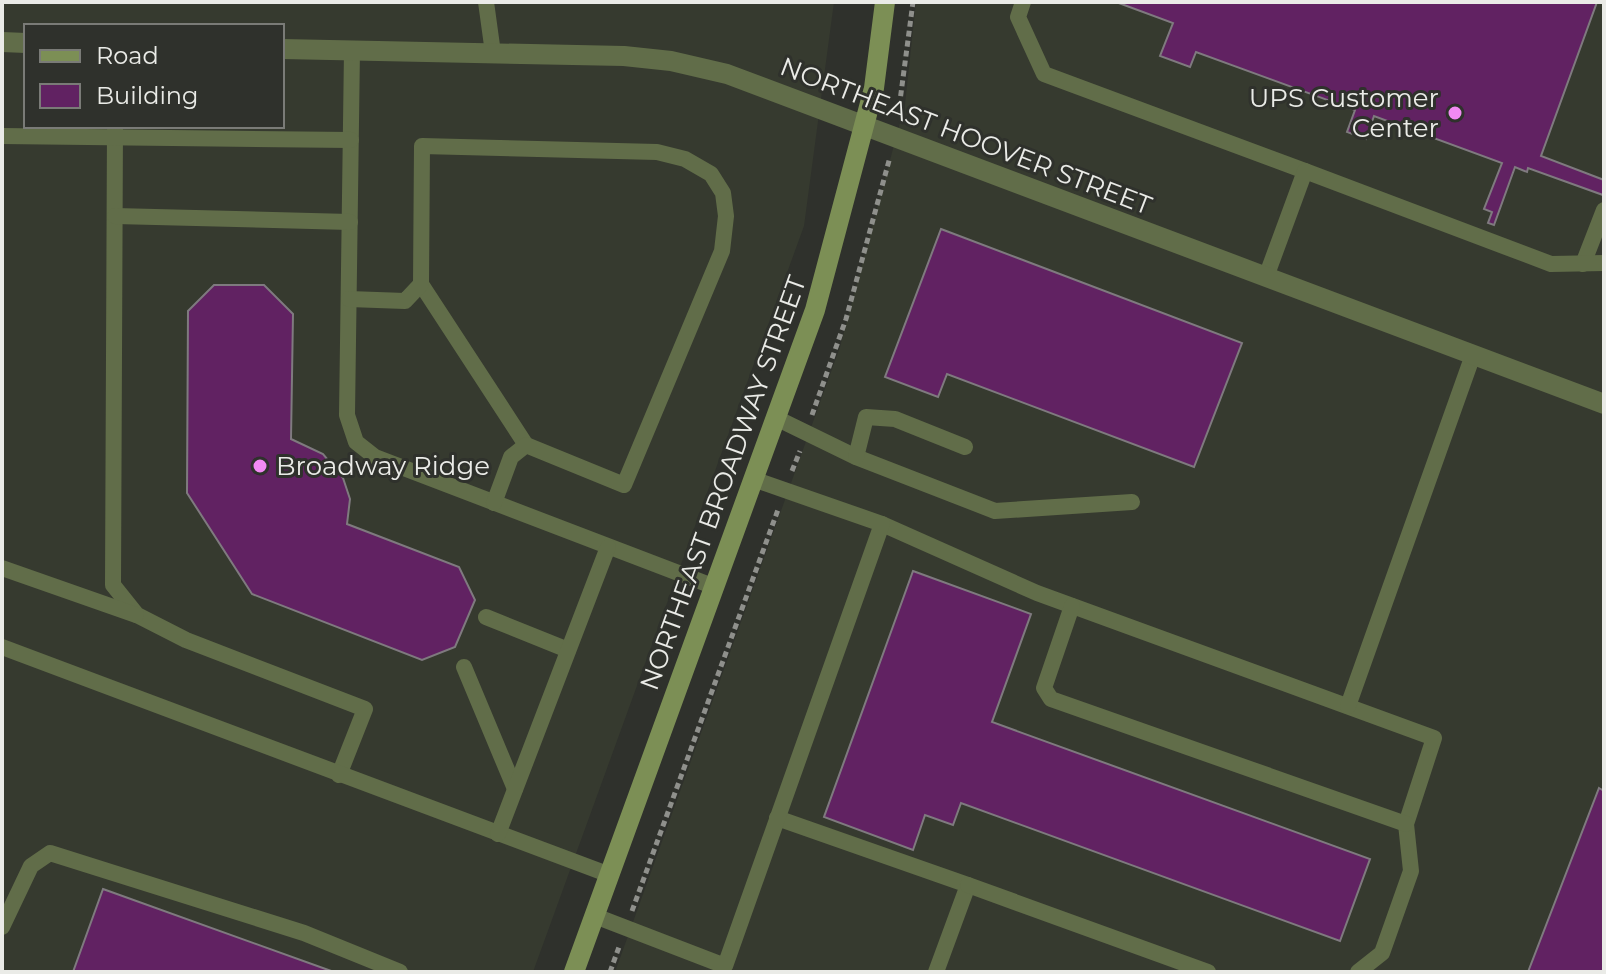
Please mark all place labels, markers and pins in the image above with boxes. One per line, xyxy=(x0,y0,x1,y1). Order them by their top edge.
place label: UPS Customer Center xyxy=(1249,82,1439,144)
marker: UPS Customer Center xyxy=(1446,104,1464,122)
place label: Broadway Ridge xyxy=(276,450,490,482)
marker: Broadway Ridge xyxy=(251,457,269,475)

